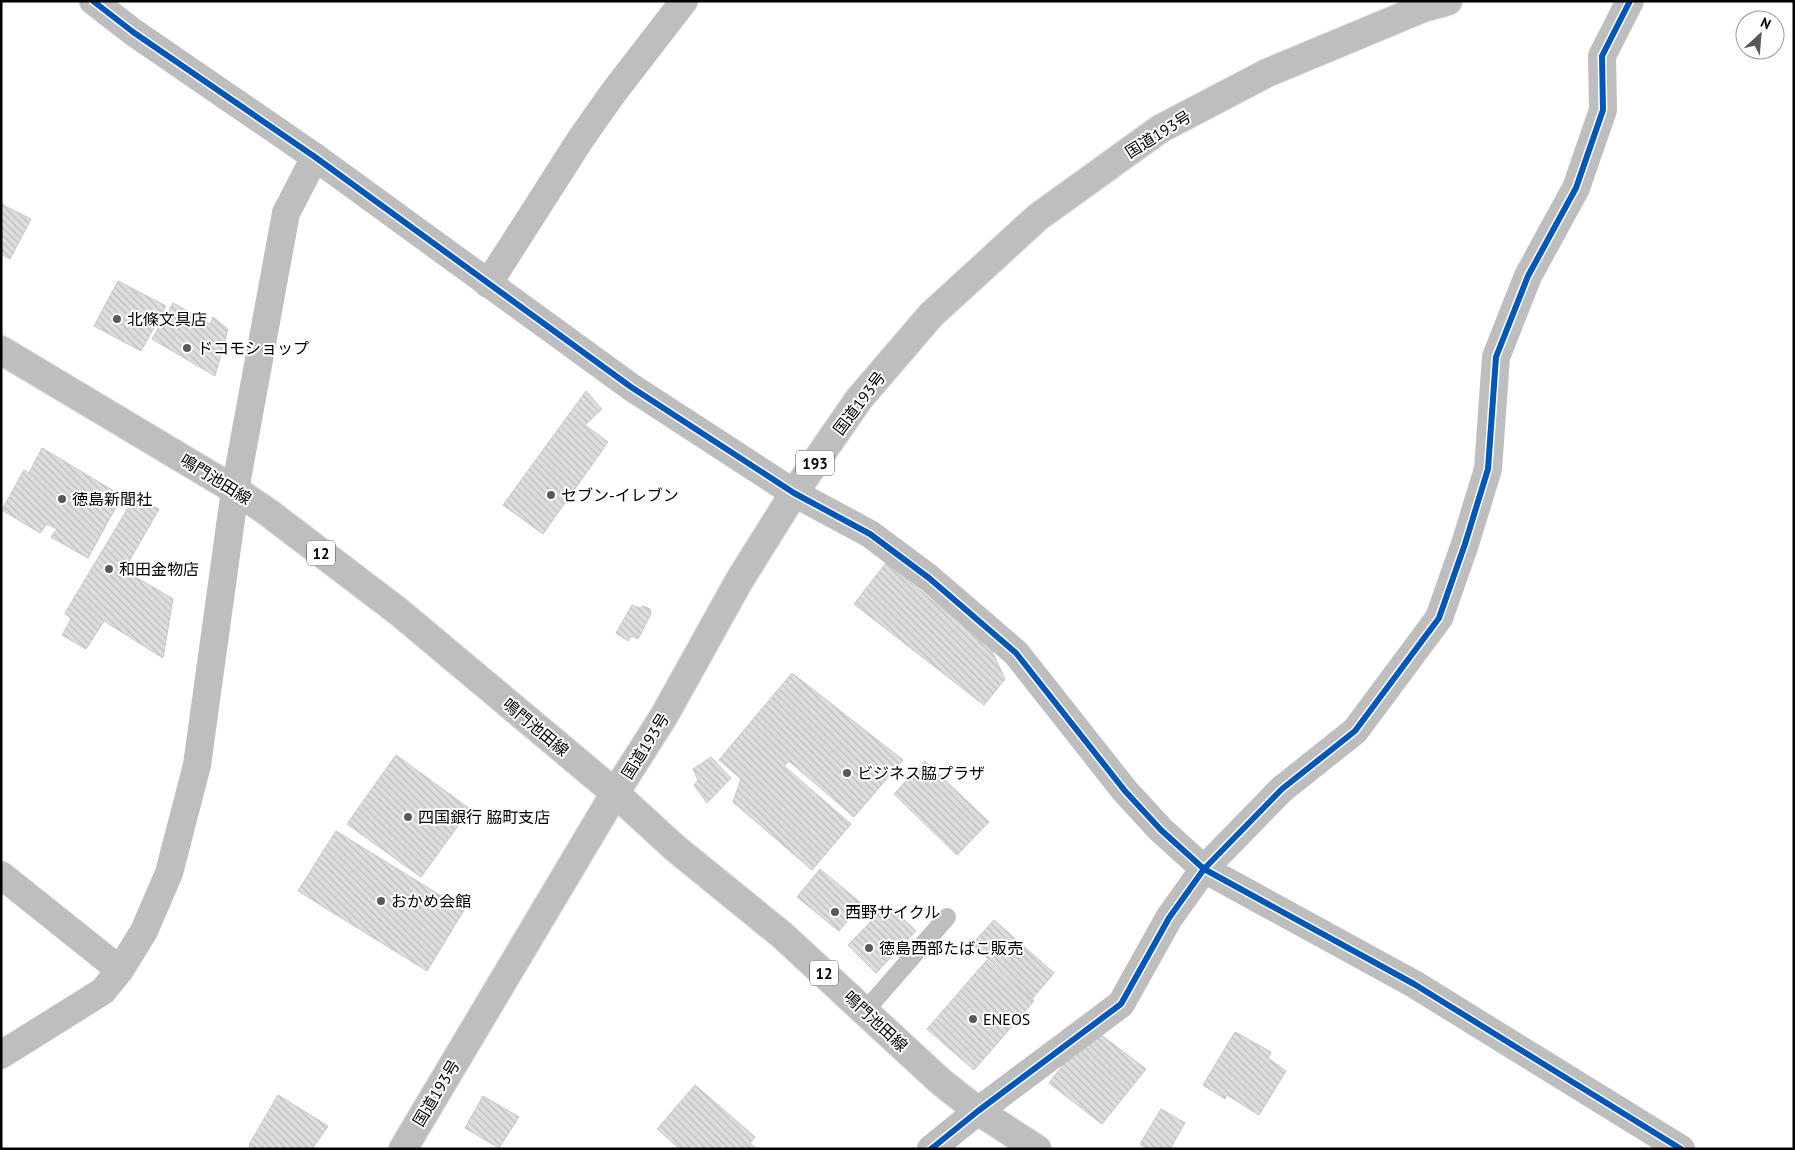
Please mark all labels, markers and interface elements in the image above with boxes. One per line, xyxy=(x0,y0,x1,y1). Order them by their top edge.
north arrow xyxy=(1735,10,1785,60)
text: N xyxy=(1758,13,1774,33)
street label: 国道193号 xyxy=(1121,106,1195,162)
place label: 北條文具店 xyxy=(127,309,207,329)
marker: 北條文具店 xyxy=(111,313,123,325)
place label: ドコモショップ xyxy=(197,338,309,358)
marker: ドコモショップ xyxy=(181,342,193,354)
street label: 国道193号 xyxy=(829,367,889,439)
street label: 鳴門池田線 xyxy=(177,449,255,509)
road number: 193 xyxy=(796,450,834,476)
place label: セブン-イレブン xyxy=(561,485,679,505)
place label: 徳島新聞社 xyxy=(72,489,152,509)
marker: セブン-イレブン xyxy=(545,489,557,501)
marker: 徳島新聞社 xyxy=(56,493,68,505)
road number: 12 xyxy=(307,540,335,566)
place label: 和田金物店 xyxy=(119,559,199,579)
marker: 和田金物店 xyxy=(103,563,115,575)
street label: 鳴門池田線 xyxy=(499,694,573,760)
street label: 国道193号 xyxy=(617,709,673,783)
place label: ビジネス脇プラザ xyxy=(857,763,985,783)
marker: ビジネス脇プラザ xyxy=(841,767,853,779)
place label: 四国銀行 脇町支店 xyxy=(418,807,550,827)
marker: 四国銀行 脇町支店 xyxy=(402,811,414,823)
place label: おかめ会館 xyxy=(391,891,471,911)
marker: おかめ会館 xyxy=(375,895,387,907)
place label: 西野サイクル xyxy=(845,902,940,922)
marker: 西野サイクル xyxy=(829,906,841,918)
place label: 徳島西部たばこ販売 xyxy=(879,938,1023,958)
marker: 徳島西部たばこ販売 xyxy=(863,942,875,954)
road number: 12 xyxy=(810,960,838,986)
street label: 鳴門池田線 xyxy=(840,986,912,1056)
place label: ENEOS xyxy=(983,1009,1030,1029)
marker: ENEOS xyxy=(967,1013,979,1025)
street label: 国道193号 xyxy=(408,1056,464,1130)

